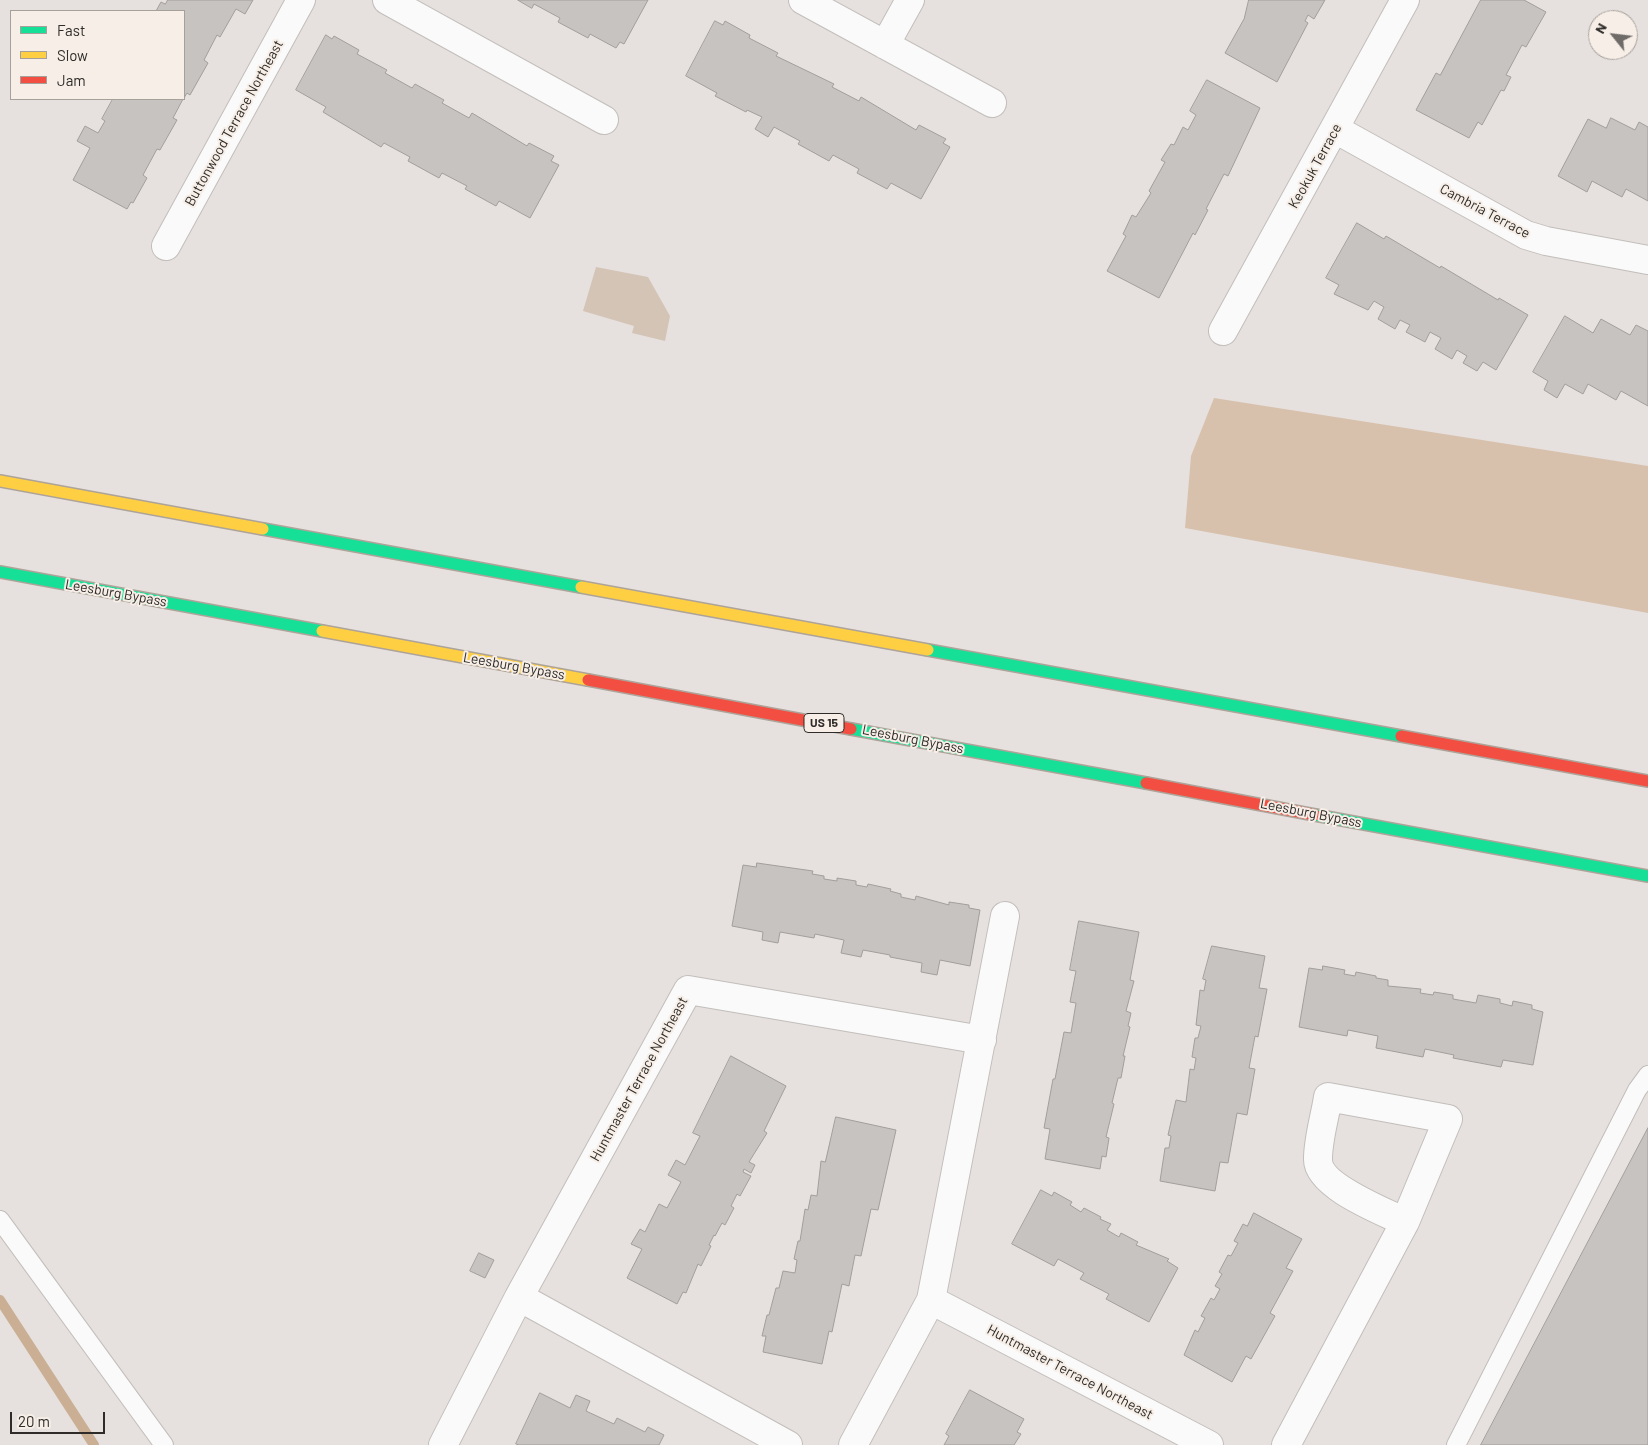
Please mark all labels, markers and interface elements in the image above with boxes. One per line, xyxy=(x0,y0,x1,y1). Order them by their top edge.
legend xyxy=(10,10,185,100)
north arrow xyxy=(1588,10,1638,60)
text: N xyxy=(1591,20,1610,36)
text: Fast xyxy=(57,21,85,39)
street label: Buttonwood Terrace Northeast xyxy=(181,37,287,209)
text: Slow xyxy=(57,46,88,64)
text: Jam xyxy=(57,71,86,89)
street label: Keokuk Terrace xyxy=(1285,121,1345,211)
street label: Cambria Terrace xyxy=(1437,180,1533,242)
street label: Leesburg Bypass xyxy=(64,576,168,610)
street label: Leesburg Bypass xyxy=(462,649,566,683)
road number: US 15 xyxy=(804,714,844,732)
street label: Leesburg Bypass xyxy=(861,721,965,757)
street label: Leesburg Bypass xyxy=(1259,795,1363,831)
street label: Huntmaster Terrace Northeast xyxy=(587,994,691,1164)
street label: Huntmaster Terrace Northeast xyxy=(984,1321,1156,1423)
scale bar xyxy=(12,1402,108,1434)
text: 20 m xyxy=(18,1412,50,1430)

